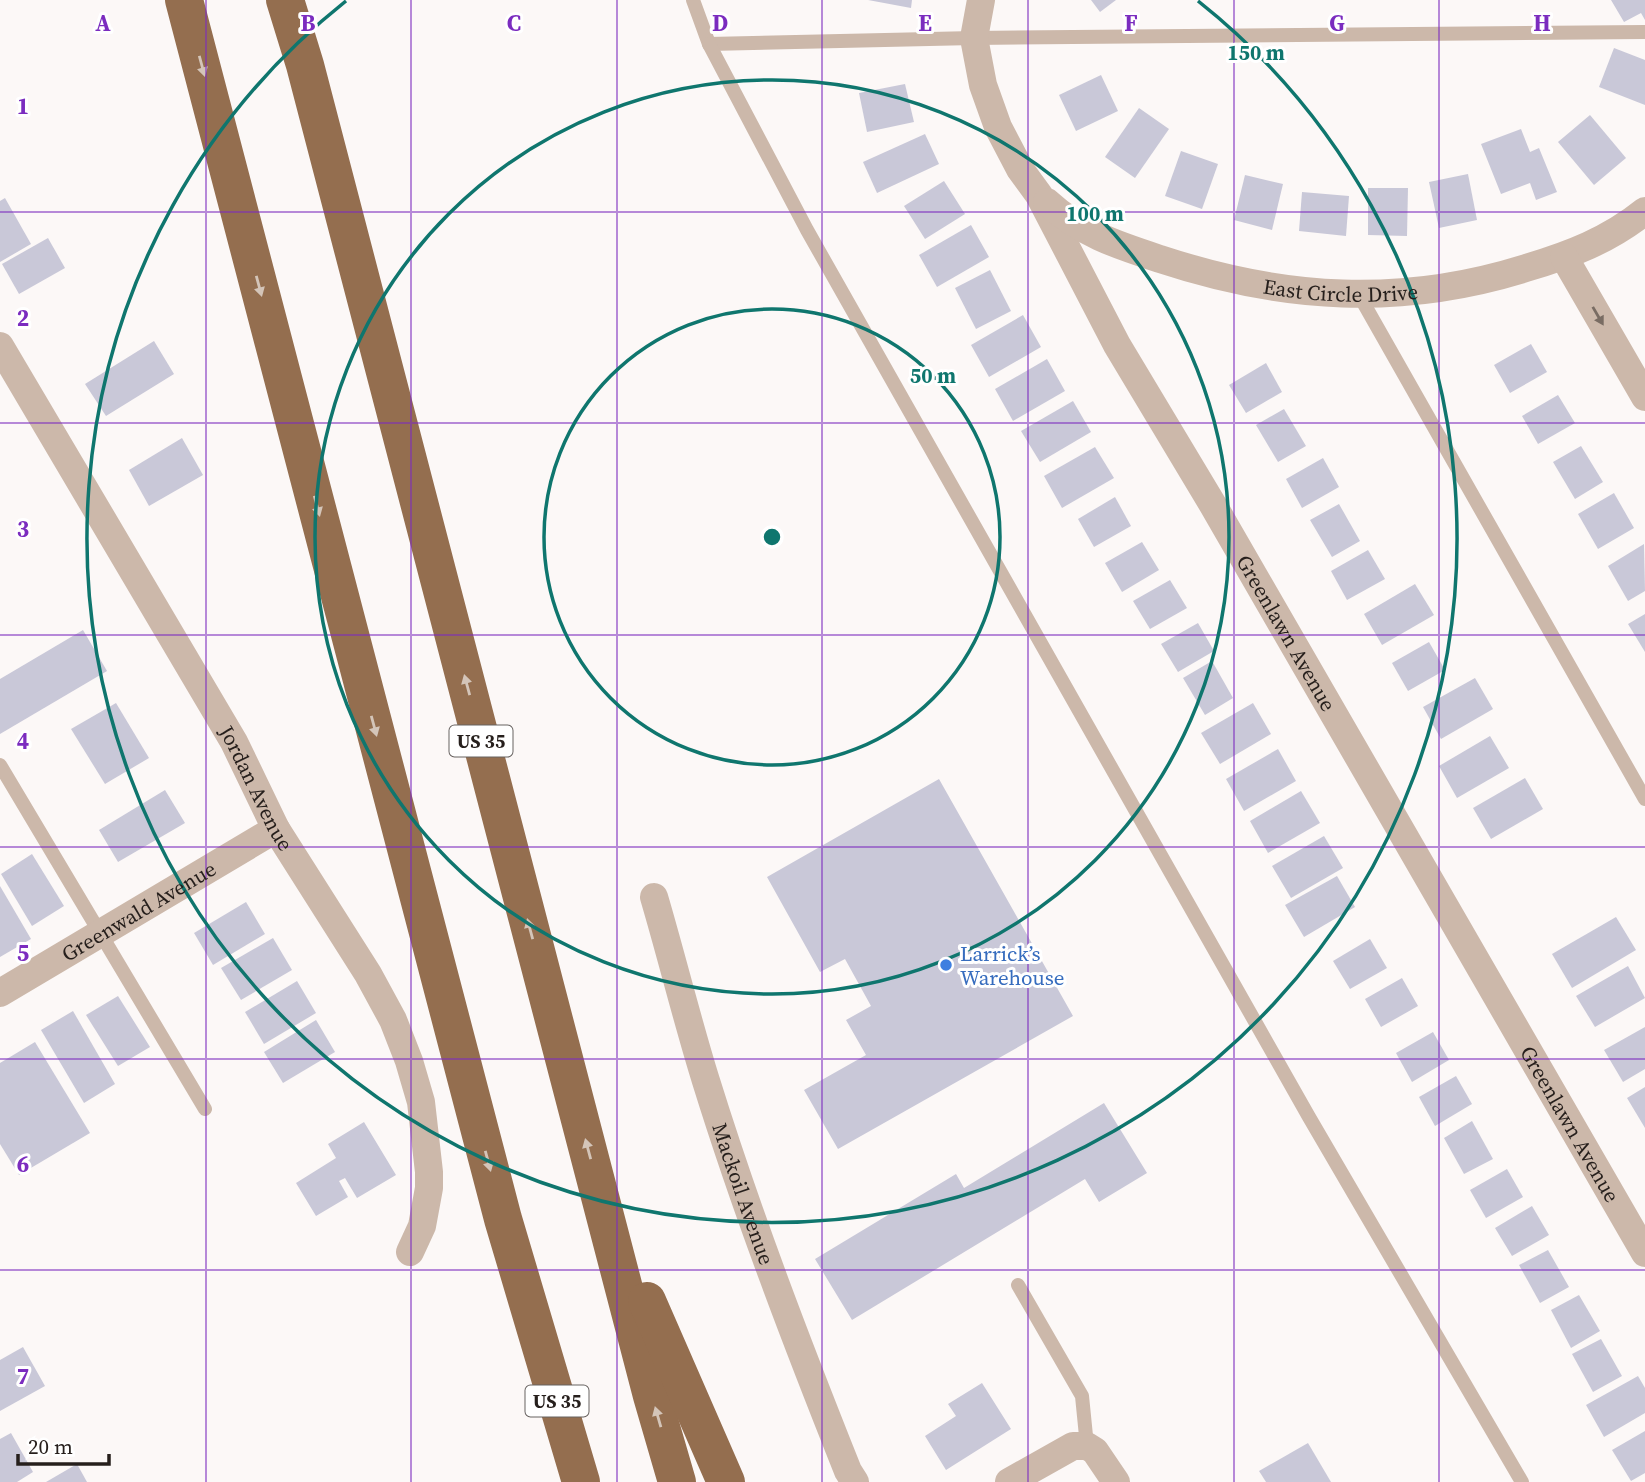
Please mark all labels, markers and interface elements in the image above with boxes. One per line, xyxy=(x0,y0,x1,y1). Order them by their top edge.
text: A xyxy=(95,7,111,39)
text: B xyxy=(301,7,316,39)
text: C xyxy=(507,7,521,39)
text: D xyxy=(712,7,728,39)
text: E xyxy=(918,7,932,39)
text: F xyxy=(1124,7,1138,39)
text: G xyxy=(1329,7,1345,39)
text: H xyxy=(1533,7,1551,39)
text: 150 m xyxy=(1227,38,1285,67)
one-way arrow xyxy=(197,55,208,77)
text: 1 xyxy=(17,90,29,122)
text: 100 m xyxy=(1066,199,1124,228)
street label: East Circle Drive xyxy=(1261,271,1419,308)
one-way arrow xyxy=(254,275,265,297)
text: 2 xyxy=(17,302,29,334)
one-way arrow xyxy=(1592,306,1604,325)
text: 50 m xyxy=(910,361,956,390)
one-way arrow xyxy=(312,495,323,517)
text: 3 xyxy=(17,513,29,545)
centre of rings xyxy=(760,525,784,549)
street label: Greenlawn Avenue xyxy=(1230,549,1343,716)
one-way arrow xyxy=(461,674,472,696)
one-way arrow xyxy=(369,715,380,737)
street label: Jordan Avenue xyxy=(212,719,300,856)
text: 4 xyxy=(17,725,29,757)
road number: US 35 xyxy=(449,726,512,756)
street label: Greenwald Avenue xyxy=(56,854,221,968)
one-way arrow xyxy=(524,918,535,940)
text: 5 xyxy=(17,937,29,969)
place label: Larrick’s Warehouse xyxy=(960,939,1065,992)
marker: Larrick’s Warehouse xyxy=(938,957,954,973)
street label: Greenlawn Avenue xyxy=(1514,1040,1627,1207)
street label: Mackoil Avenue xyxy=(706,1119,782,1269)
one-way arrow xyxy=(582,1138,593,1160)
text: 6 xyxy=(17,1148,29,1180)
one-way arrow xyxy=(483,1150,494,1172)
text: 7 xyxy=(17,1360,29,1392)
road number: US 35 xyxy=(526,1386,588,1416)
one-way arrow xyxy=(652,1405,663,1427)
scale bar xyxy=(18,1422,108,1466)
text: 20 m xyxy=(28,1432,73,1461)

